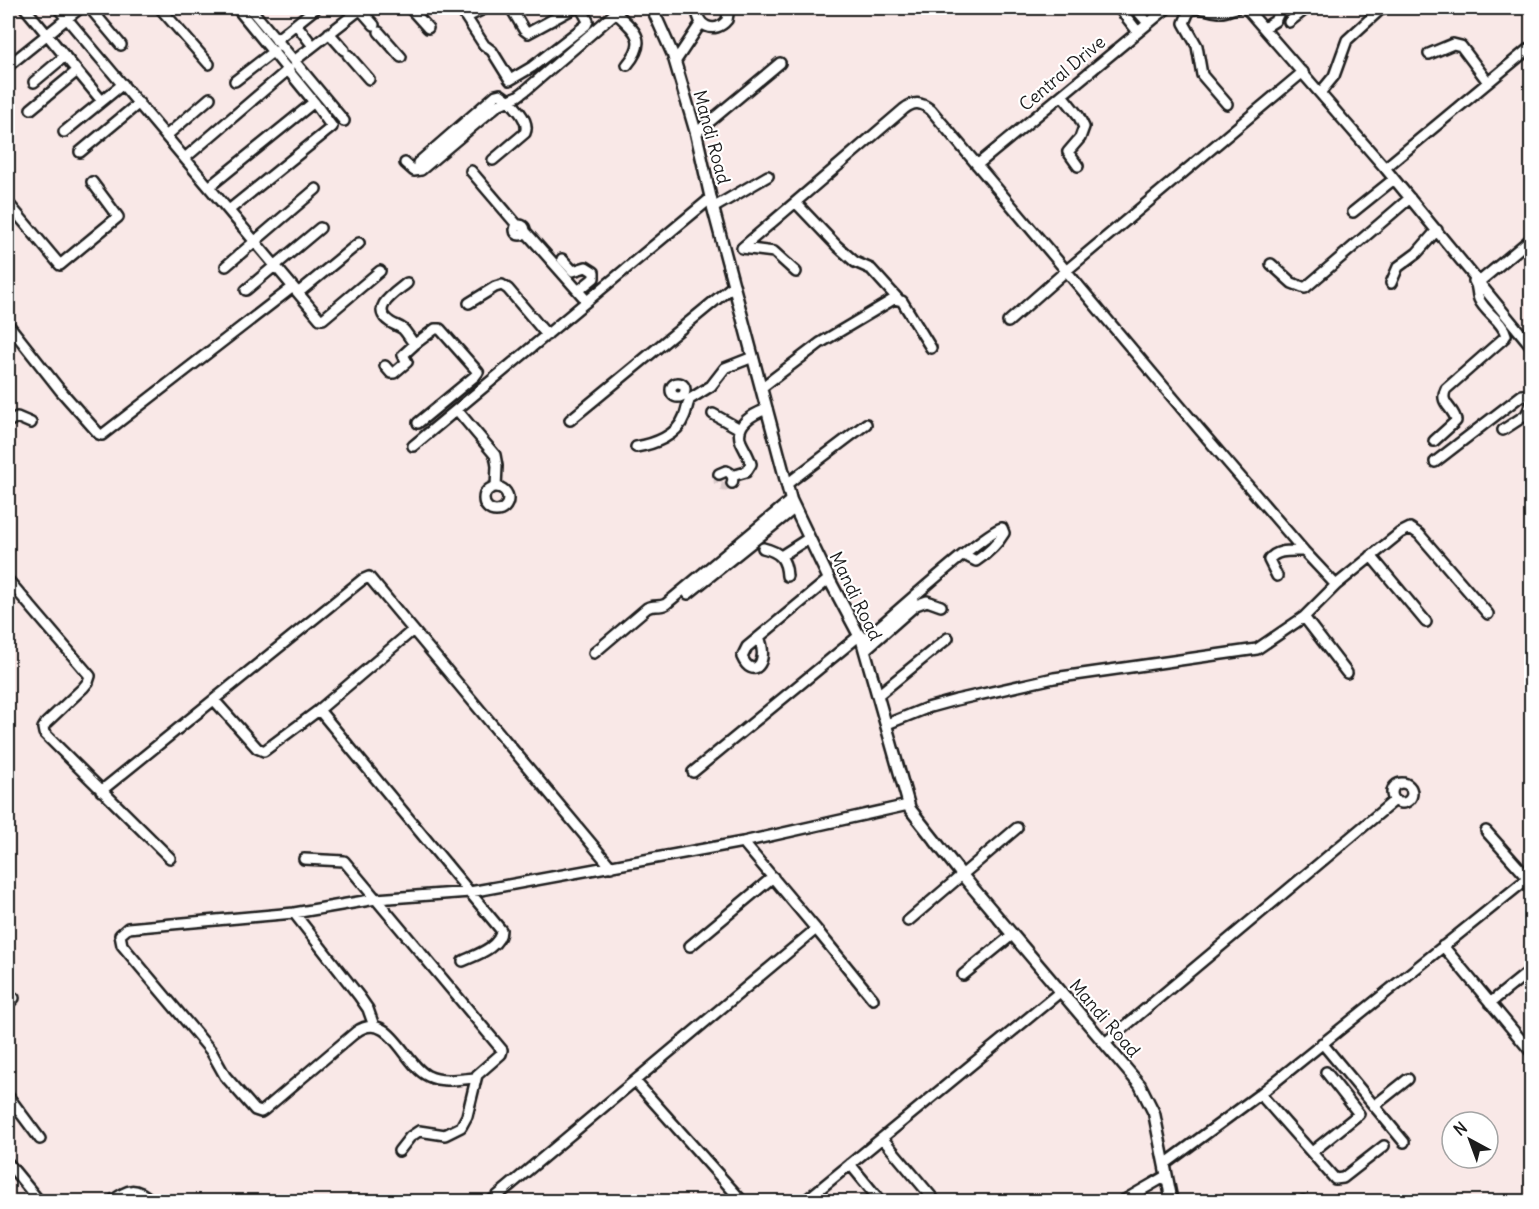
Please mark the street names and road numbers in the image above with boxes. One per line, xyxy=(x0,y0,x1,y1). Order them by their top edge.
street label: Central Drive xyxy=(1014,30,1110,116)
street label: Mandi Road xyxy=(688,88,736,187)
street label: Mandi Road xyxy=(825,548,888,645)
street label: Mandi Road xyxy=(1065,974,1146,1062)

